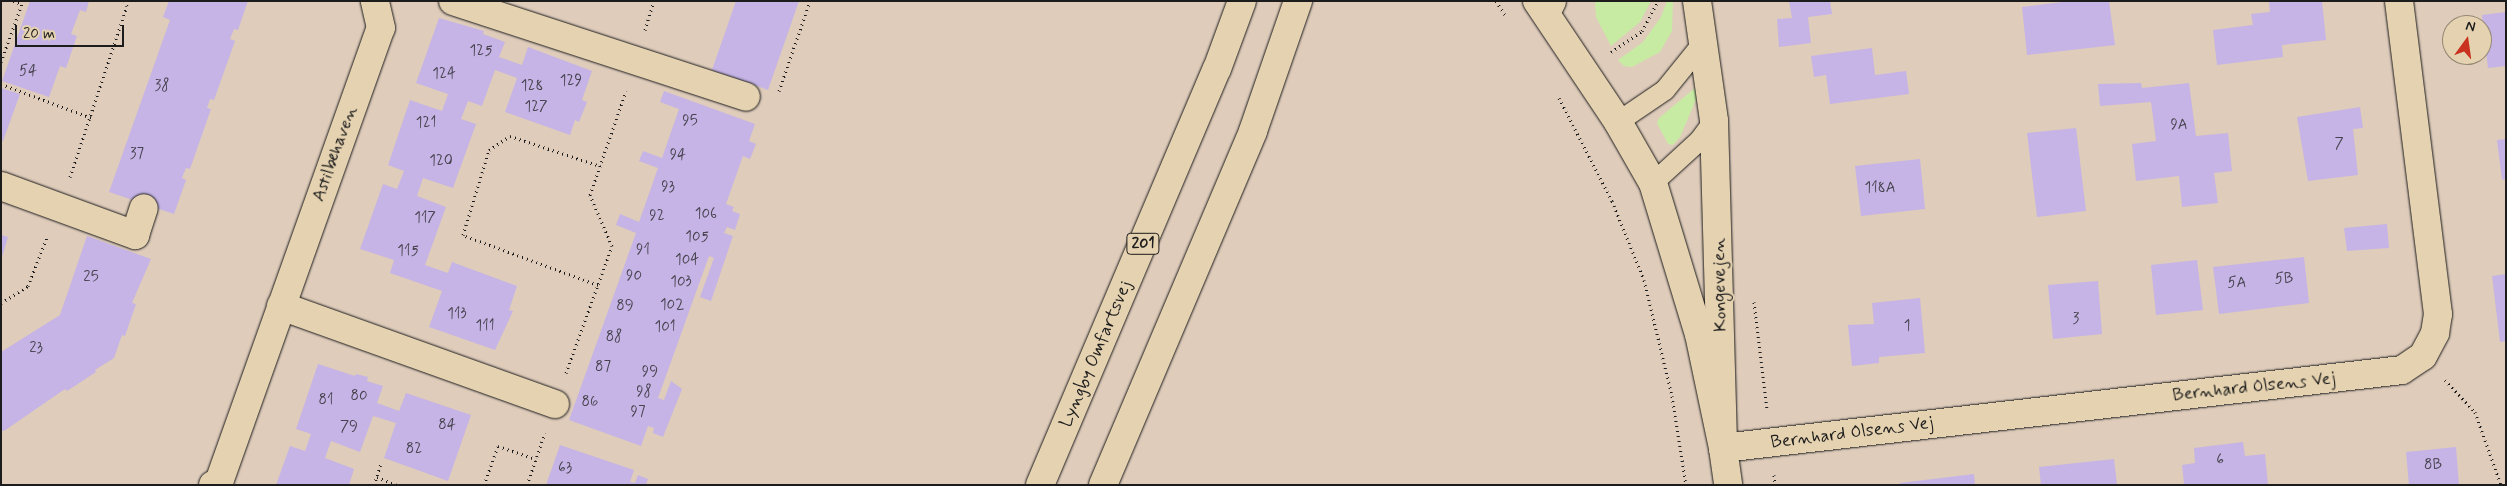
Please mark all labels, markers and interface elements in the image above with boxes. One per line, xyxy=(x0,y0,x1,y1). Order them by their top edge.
scale bar xyxy=(18,15,126,47)
north arrow xyxy=(2442,15,2492,65)
text: N xyxy=(2464,17,2477,36)
text: 20 m xyxy=(23,24,55,44)
house number: 125 xyxy=(470,43,492,61)
house number: 54 xyxy=(19,63,37,81)
house number: 124 xyxy=(432,66,456,84)
house number: 129 xyxy=(560,73,582,91)
house number: 38 xyxy=(155,78,169,96)
house number: 128 xyxy=(521,78,543,96)
house number: 127 xyxy=(525,99,547,117)
street label: Astilbehaven xyxy=(308,104,362,204)
house number: 95 xyxy=(682,113,698,131)
house number: 121 xyxy=(416,115,436,133)
house number: 9A xyxy=(2170,117,2188,135)
house number: 7 xyxy=(2334,136,2344,154)
house number: 37 xyxy=(130,146,144,164)
house number: 94 xyxy=(670,147,686,165)
house number: 120 xyxy=(429,153,453,171)
house number: 93 xyxy=(661,179,675,197)
house number: 118A xyxy=(1864,180,1896,198)
house number: 106 xyxy=(695,206,717,224)
house number: 92 xyxy=(649,208,665,226)
house number: 117 xyxy=(414,210,436,228)
house number: 105 xyxy=(685,229,709,247)
road number: 201 xyxy=(1126,230,1160,258)
street label: Kongevejen xyxy=(1708,238,1732,332)
house number: 91 xyxy=(636,242,650,260)
house number: 115 xyxy=(397,243,419,261)
house number: 104 xyxy=(675,252,699,270)
house number: 90 xyxy=(626,268,642,286)
house number: 25 xyxy=(83,269,99,287)
house number: 5B xyxy=(2275,271,2293,289)
house number: 103 xyxy=(670,274,692,292)
house number: 5A xyxy=(2228,275,2246,293)
street label: Lyngby Omfartsvej xyxy=(1055,277,1137,431)
house number: 102 xyxy=(660,297,684,315)
house number: 89 xyxy=(616,298,634,316)
house number: 113 xyxy=(447,306,467,324)
house number: 3 xyxy=(2073,311,2079,329)
house number: 111 xyxy=(476,318,494,336)
house number: 1 xyxy=(1904,318,1910,336)
house number: 101 xyxy=(654,319,676,337)
house number: 88 xyxy=(606,329,622,347)
house number: 23 xyxy=(29,340,43,358)
house number: 87 xyxy=(595,359,611,377)
house number: 99 xyxy=(642,364,658,382)
street label: Bernhard Olsens Vej xyxy=(2170,368,2338,406)
house number: 98 xyxy=(636,384,652,402)
house number: 80 xyxy=(350,388,368,406)
house number: 81 xyxy=(319,392,333,410)
house number: 86 xyxy=(582,394,598,412)
house number: 97 xyxy=(631,404,645,422)
street label: Bernhard Olsens Vej xyxy=(1768,412,1936,454)
house number: 84 xyxy=(438,417,456,435)
house number: 79 xyxy=(340,419,358,437)
house number: 82 xyxy=(406,441,422,459)
house number: 6 xyxy=(2216,452,2224,470)
house number: 8B xyxy=(2424,457,2442,475)
house number: 63 xyxy=(558,460,572,478)

